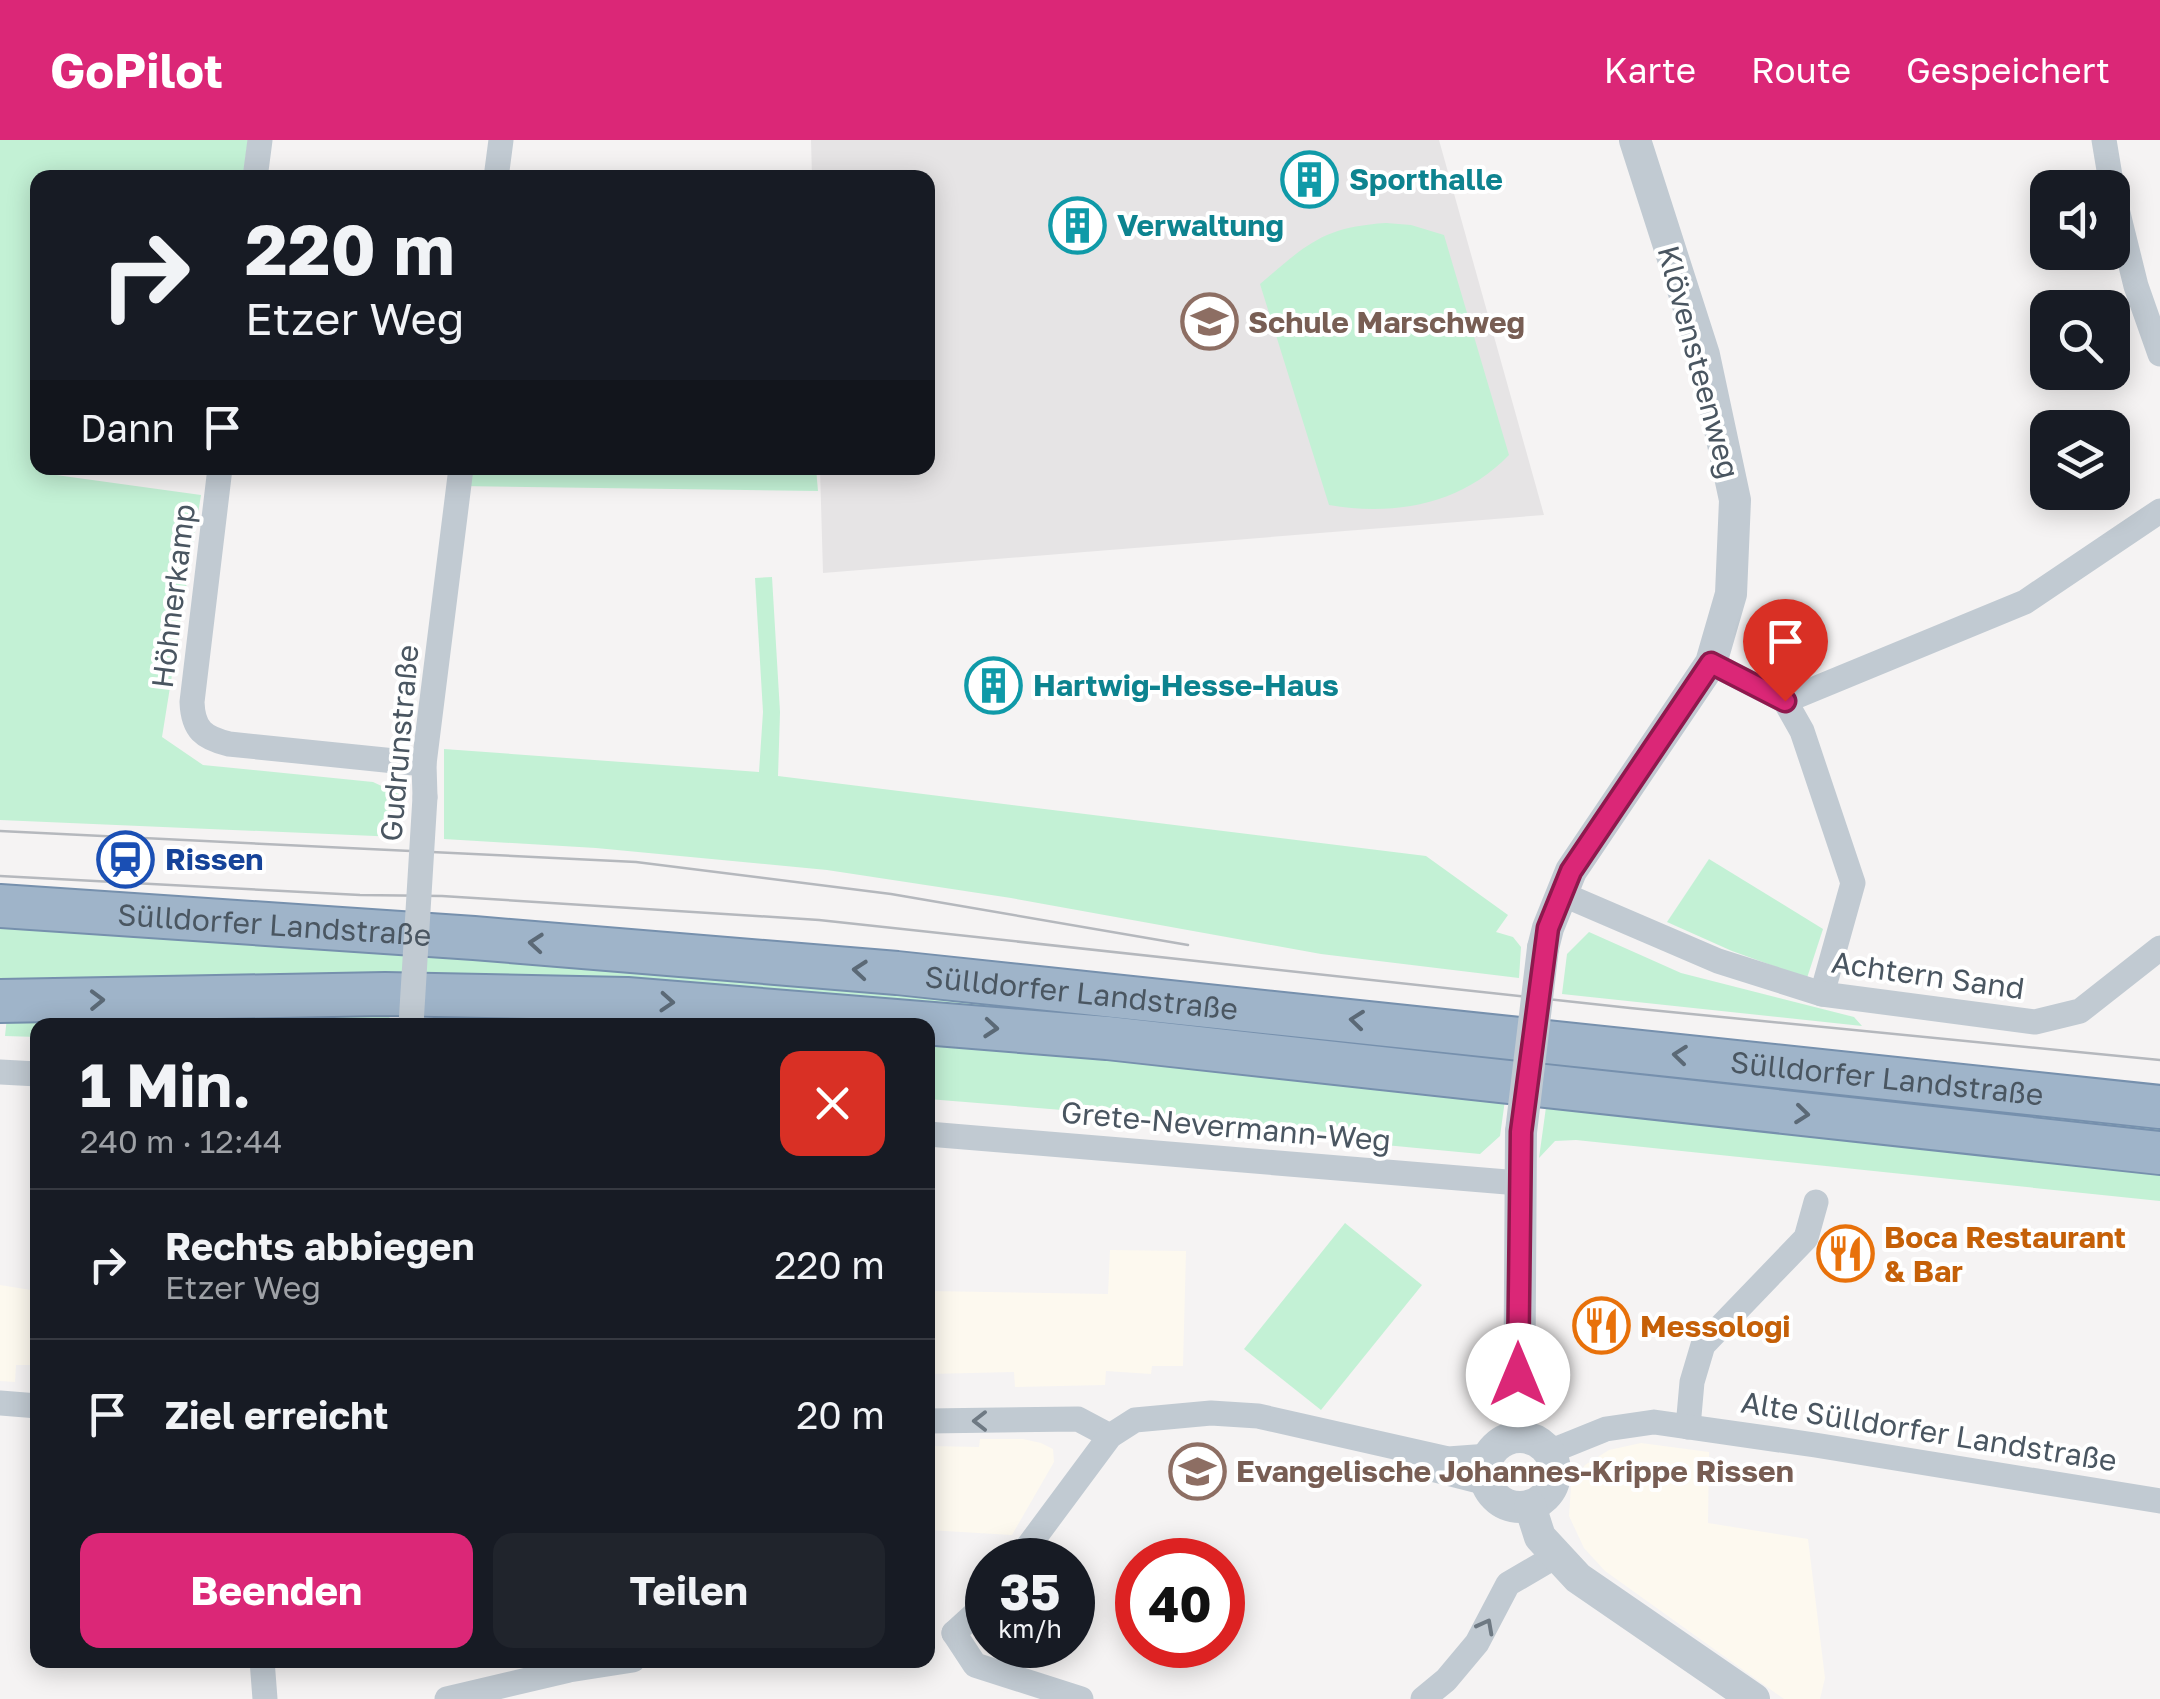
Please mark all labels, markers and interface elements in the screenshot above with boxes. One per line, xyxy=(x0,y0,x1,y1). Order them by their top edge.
text: GoPilot xyxy=(50,41,223,99)
text: Karte xyxy=(1604,49,1696,91)
text: Route xyxy=(1751,49,1851,91)
text: Gespeichert xyxy=(1906,49,2110,91)
building icon: Sporthalle xyxy=(1280,149,1340,209)
place label: Sporthalle xyxy=(1349,161,1503,197)
map controls xyxy=(2030,170,2130,510)
button: sound xyxy=(2030,170,2130,270)
building icon: Verwaltung xyxy=(1048,195,1108,255)
text: 220 m xyxy=(245,206,455,290)
place label: Verwaltung xyxy=(1117,207,1284,243)
icon: right xyxy=(80,210,210,340)
street label: Klövensteenweg xyxy=(1651,241,1747,483)
button: search xyxy=(2030,290,2130,390)
text: Etzer Weg xyxy=(245,291,464,345)
school or university icon: Schule Marschweg xyxy=(1179,292,1239,352)
place label: Schule Marschweg xyxy=(1248,304,1525,340)
icon: arrive xyxy=(195,400,250,455)
text: Dann xyxy=(80,405,175,450)
button: layers xyxy=(2030,410,2130,510)
street label: Höhnerkamp xyxy=(144,502,202,690)
pin xyxy=(1743,599,1828,702)
icon: arrive xyxy=(1758,614,1813,669)
street label: Gudrunstraße xyxy=(372,643,426,843)
building icon: Hartwig-Hesse-Haus xyxy=(964,655,1024,715)
place label: Hartwig-Hesse-Haus xyxy=(1033,667,1339,703)
station icon: Rissen xyxy=(96,829,156,889)
place label: Rissen xyxy=(165,841,264,877)
street label: Sülldorfer Landstraße xyxy=(116,896,433,953)
one-way arrow xyxy=(527,933,543,955)
street label: Achtern Sand xyxy=(1829,944,2027,1006)
street label: Sülldorfer Landstraße xyxy=(923,958,1240,1027)
one-way arrow xyxy=(851,960,867,981)
one-way arrow xyxy=(90,989,106,1010)
one-way arrow xyxy=(660,991,676,1013)
one-way arrow xyxy=(1349,1010,1365,1031)
one-way arrow xyxy=(984,1017,1000,1039)
street label: Sülldorfer Landstraße xyxy=(1729,1044,2045,1113)
one-way arrow xyxy=(1672,1045,1688,1066)
text: 1 Min. xyxy=(80,1048,251,1120)
button: close xyxy=(780,1051,885,1156)
street label: Grete-Nevermann-Weg xyxy=(1060,1094,1392,1158)
one-way arrow xyxy=(1794,1103,1810,1124)
text: 240 m · 12:44 xyxy=(80,1122,283,1160)
place label: Boca Restaurant & Bar xyxy=(1884,1219,2126,1289)
text: Rechts abbiegen xyxy=(165,1223,474,1268)
restaurant icon: Boca Restaurant & Bar xyxy=(1815,1224,1875,1284)
icon: right xyxy=(80,1237,135,1292)
text: 220 m xyxy=(774,1242,885,1287)
text: Etzer Weg xyxy=(165,1268,321,1306)
restaurant icon: Messologi xyxy=(1571,1296,1631,1356)
place label: Messologi xyxy=(1640,1308,1791,1344)
position arrow xyxy=(1466,1323,1570,1427)
street label: Alte Sülldorfer Landstraße xyxy=(1739,1384,2119,1478)
icon: arrive xyxy=(80,1387,135,1442)
text: Ziel erreicht xyxy=(165,1392,388,1437)
text: 20 m xyxy=(796,1392,885,1437)
one-way arrow xyxy=(971,1410,986,1432)
school or university icon: Evangelische Johannes-Krippe Rissen xyxy=(1167,1441,1227,1501)
place label: Evangelische Johannes-Krippe Rissen xyxy=(1236,1453,1794,1489)
button: Beenden xyxy=(80,1533,473,1648)
button: Teilen xyxy=(493,1533,885,1648)
speed limit sign: 40 xyxy=(1115,1538,1245,1668)
text: 35 xyxy=(999,1561,1060,1621)
text: km/h xyxy=(998,1613,1062,1644)
one-way arrow xyxy=(1473,1618,1493,1636)

